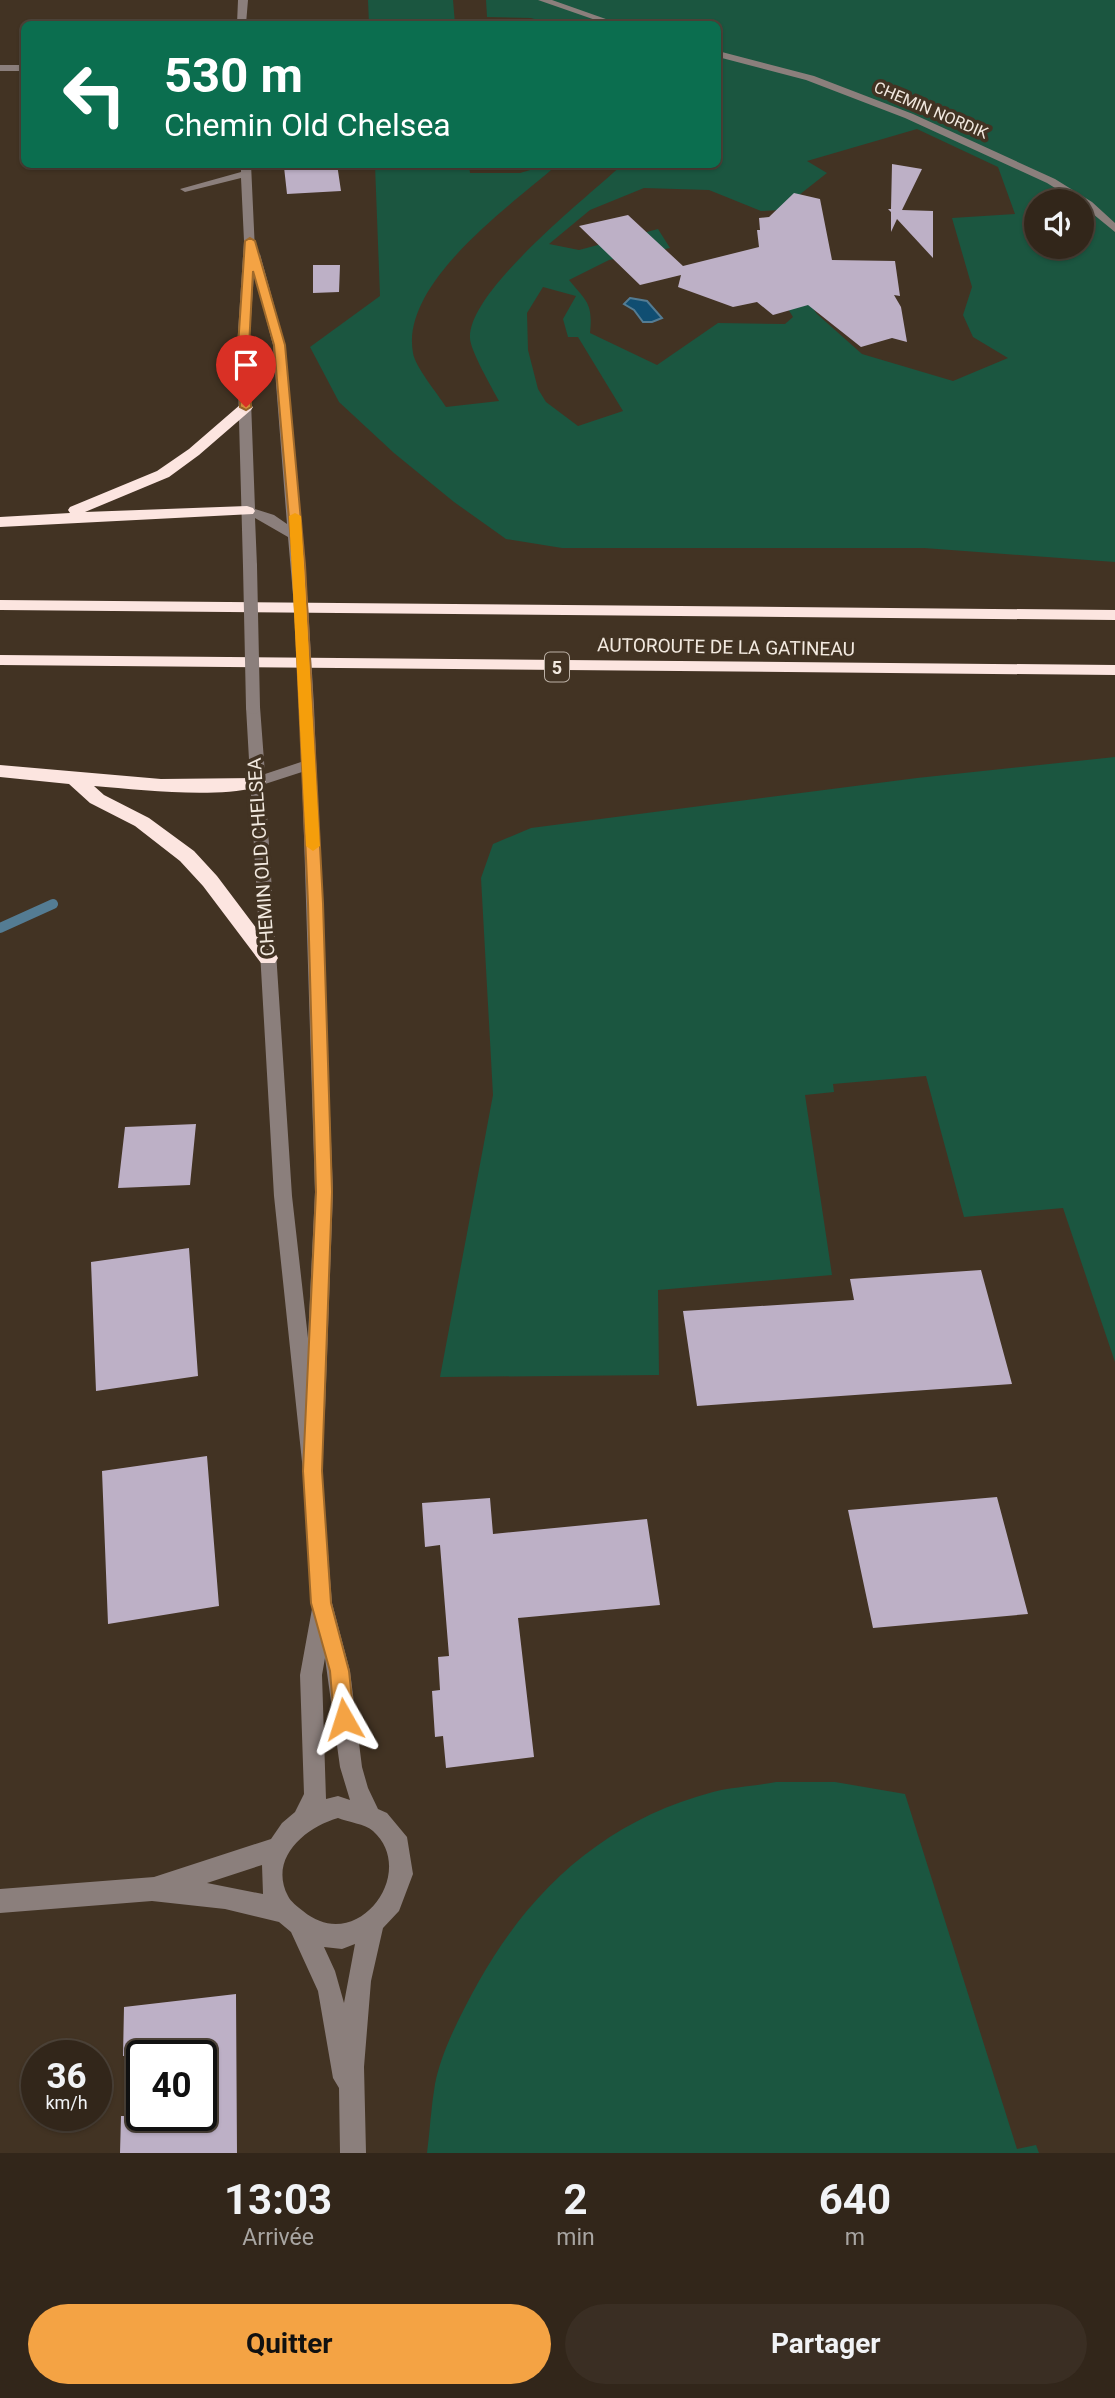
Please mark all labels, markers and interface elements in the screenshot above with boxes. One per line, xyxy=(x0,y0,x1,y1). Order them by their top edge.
text: 530 m xyxy=(164,47,303,104)
icon: left xyxy=(49,49,140,140)
street label: CHEMIN NORDIK xyxy=(871,77,992,143)
text: Chemin Old Chelsea xyxy=(164,106,451,144)
map controls xyxy=(1024,189,1094,259)
button: sound xyxy=(1024,189,1094,259)
pin xyxy=(216,335,276,407)
icon: arrive xyxy=(227,346,265,384)
street label: AUTOROUTE DE LA GATINEAU xyxy=(597,633,855,661)
road number: 5 xyxy=(545,652,569,682)
street label: CHEMIN OLD CHELSEA xyxy=(243,757,279,957)
position arrow xyxy=(307,1682,381,1756)
speed limit sign: 40 xyxy=(126,2040,217,2131)
text: 36 xyxy=(46,2056,87,2097)
text: km/h xyxy=(45,2092,88,2113)
text: 13:03 xyxy=(224,2175,332,2224)
text: 2 xyxy=(563,2175,588,2224)
text: 640 xyxy=(819,2175,891,2224)
text: Arrivée xyxy=(242,2224,314,2251)
text: min xyxy=(556,2224,595,2251)
text: m xyxy=(845,2224,865,2251)
button: Quitter xyxy=(28,2304,551,2384)
button: Partager xyxy=(565,2304,1087,2384)

